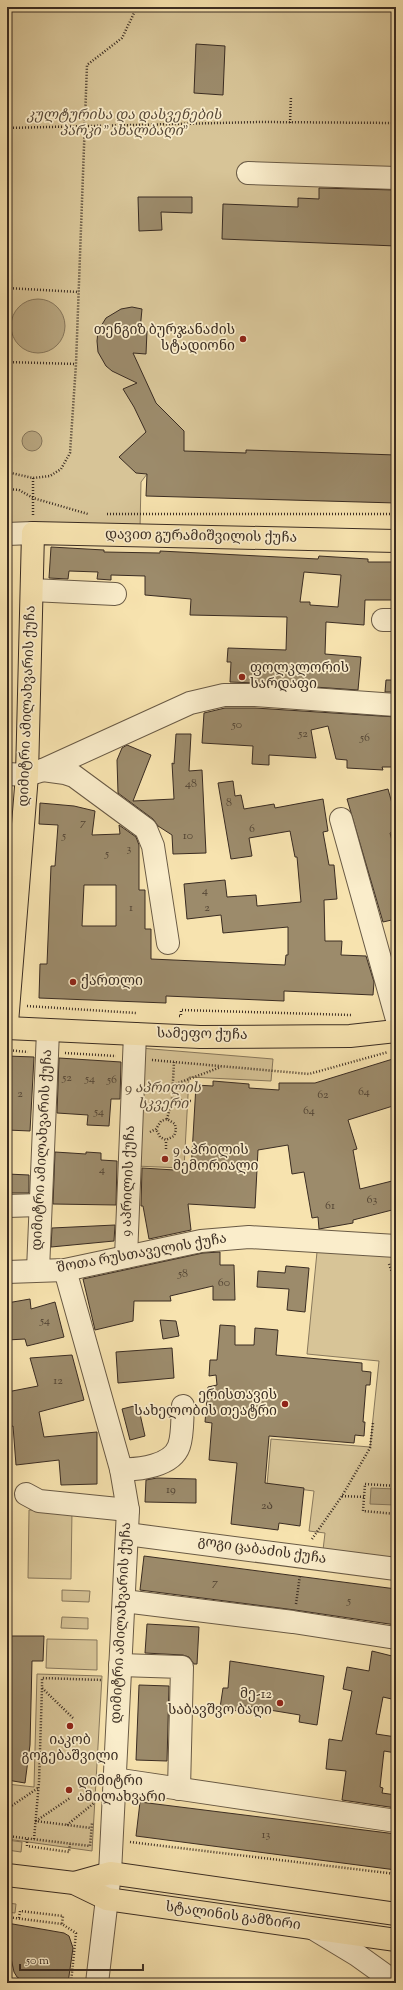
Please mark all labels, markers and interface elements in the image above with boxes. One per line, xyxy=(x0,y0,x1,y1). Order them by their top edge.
park label: კულტურისა და დასვენების პარკი "ახალბაღი" xyxy=(27,106,222,142)
place label: თენგიზ ბურჯანაძის სტადიონი xyxy=(94,321,235,357)
marker: თენგიზ ბურჯანაძის სტადიონი xyxy=(238,334,248,344)
street label: დავით გურამიშვილის ქუჩა xyxy=(105,525,297,549)
street label: დიმიტრი ამილახვარის ქუჩა xyxy=(14,605,42,807)
place label: ფოლკლორის სარდაფი xyxy=(250,659,349,695)
marker: ფოლკლორის სარდაფი xyxy=(237,672,247,682)
house number: 50 xyxy=(231,716,242,734)
house number: 52 xyxy=(297,725,308,743)
house number: 56 xyxy=(359,729,370,747)
house number: 48 xyxy=(185,775,197,793)
house number: 8 xyxy=(226,794,232,812)
house number: 7 xyxy=(80,814,86,832)
house number: 6 xyxy=(249,820,255,838)
house number: 5 xyxy=(61,827,66,845)
house number: 10 xyxy=(183,827,193,845)
house number: 3 xyxy=(127,840,132,858)
house number: 5 xyxy=(104,845,109,863)
house number: 4 xyxy=(202,882,208,900)
house number: 1 xyxy=(129,899,133,917)
house number: 2 xyxy=(204,899,210,917)
place label: ქართლი xyxy=(81,972,143,992)
marker: ქართლი xyxy=(68,977,78,987)
street label: სამეფო ქუჩა xyxy=(156,1024,248,1046)
street label: დიმიტრი ამილახვარის ქუჩა xyxy=(28,1049,58,1251)
house number: 52 xyxy=(61,1069,72,1087)
house number: 54 xyxy=(84,1070,95,1088)
house number: 56 xyxy=(106,1071,117,1089)
park label: 9 აპრილის სკვერი xyxy=(125,1079,201,1115)
house number: 64 xyxy=(358,1083,370,1101)
house number: 2 xyxy=(17,1085,23,1103)
house number: 62 xyxy=(317,1086,329,1104)
house number: 64 xyxy=(303,1102,315,1120)
house number: 54 xyxy=(93,1103,104,1121)
street label: 9 აპრილის ქუჩა xyxy=(117,1125,141,1237)
place label: 9 აპრილის მემორიალი xyxy=(173,1141,258,1177)
marker: 9 აპრილის მემორიალი xyxy=(160,1154,170,1164)
house number: 4 xyxy=(99,1161,105,1179)
house number: 63 xyxy=(367,1191,378,1209)
house number: 61 xyxy=(325,1197,335,1215)
street label: შოთა რუსთაველის ქუჩა xyxy=(56,1229,228,1279)
house number: 58 xyxy=(177,1265,188,1283)
house number: 60 xyxy=(218,1274,230,1292)
house number: 54 xyxy=(39,1312,50,1330)
house number: 12 xyxy=(53,1372,63,1390)
place label: ერისთავის სახელობის თეატრი xyxy=(134,1386,277,1422)
marker: ერისთავის სახელობის თეატრი xyxy=(280,1399,290,1409)
house number: 19 xyxy=(166,1481,176,1499)
house number: 2ა xyxy=(261,1497,273,1515)
street label: დიმიტრი ამილახვარის ქუჩა xyxy=(107,1522,137,1724)
street label: გოგი ცაბაძის ქუჩა xyxy=(196,1532,328,1570)
house number: 7 xyxy=(212,1574,218,1592)
house number: 5 xyxy=(346,1592,351,1610)
place label: მე-12 საბავშვო ბაღი xyxy=(168,1685,272,1721)
marker: მე-12 საბავშვო ბაღი xyxy=(275,1698,285,1708)
marker: იაკობ გოგებაშვილი xyxy=(65,1721,75,1731)
place label: იაკობ გოგებაშვილი xyxy=(22,1731,119,1767)
place label: დიმიტრი ამილახვარი xyxy=(77,1772,166,1808)
marker: დიმიტრი ამილახვარი xyxy=(64,1785,74,1795)
house number: 13 xyxy=(262,1826,271,1844)
street label: სტალინის გამზირი xyxy=(164,1898,302,1936)
scale bar xyxy=(20,1946,143,1972)
text: 50 m xyxy=(25,1952,49,1970)

